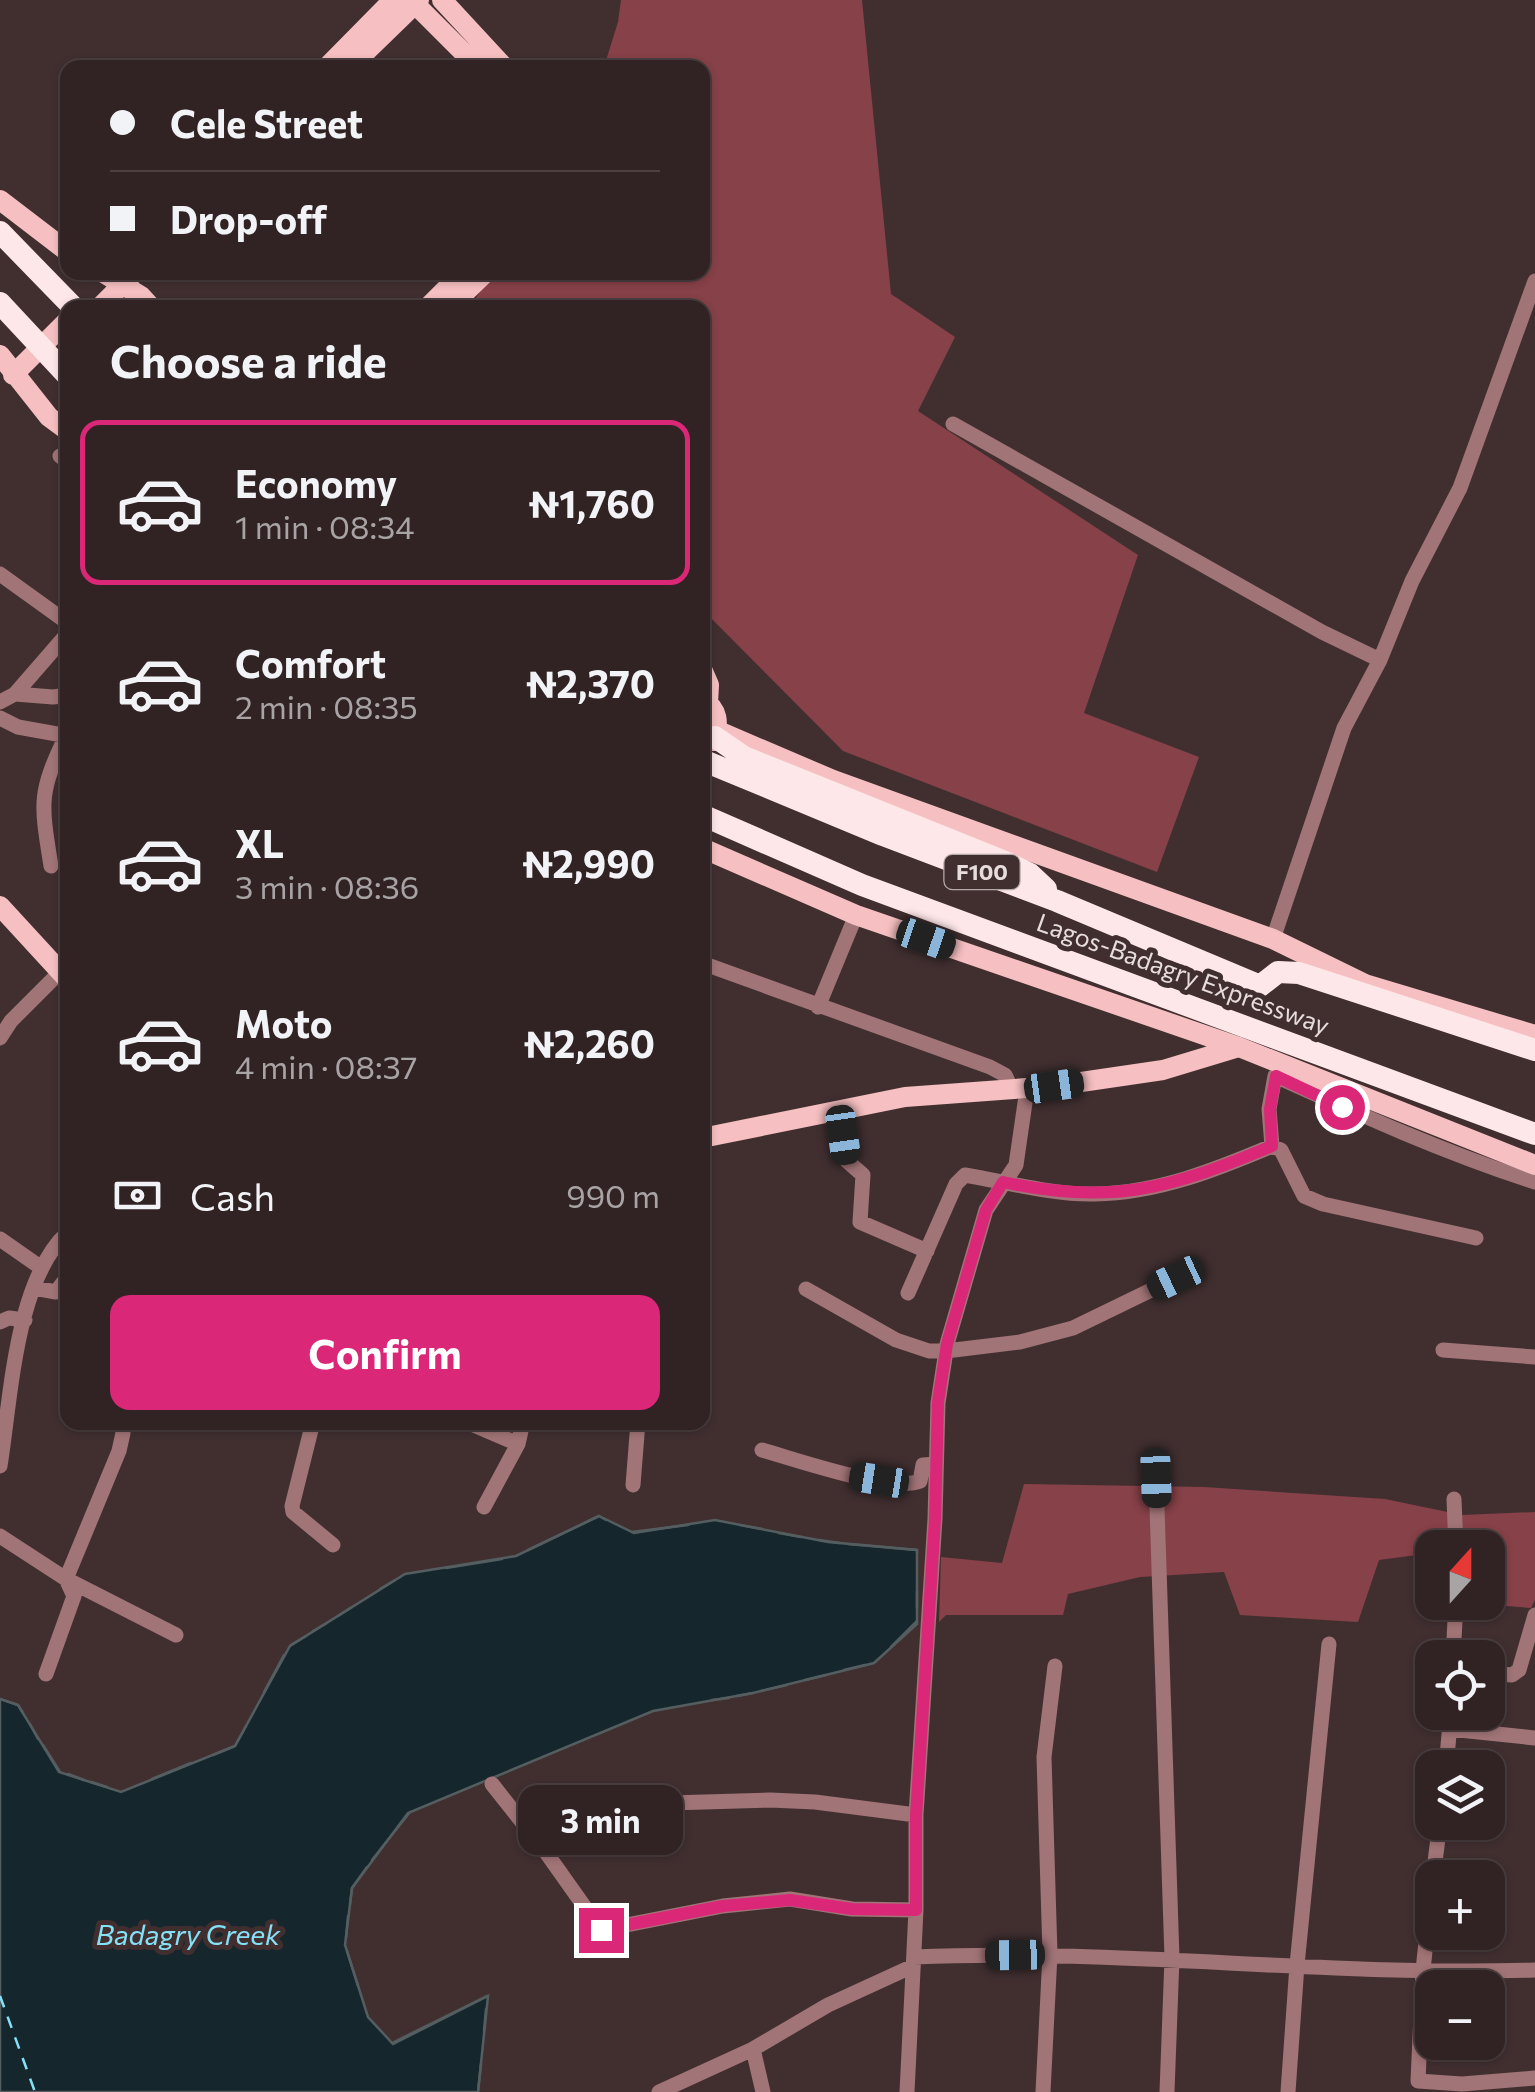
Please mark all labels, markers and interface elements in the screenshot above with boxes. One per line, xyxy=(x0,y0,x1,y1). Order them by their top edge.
text: Cele Street xyxy=(170,99,363,146)
text: Drop-off xyxy=(170,195,327,242)
text: Choose a ride xyxy=(110,332,387,387)
icon: car xyxy=(115,458,205,548)
text: Economy xyxy=(235,459,397,506)
text: ₦1,760 xyxy=(528,479,655,526)
text: 1 min · 08:34 xyxy=(235,506,414,546)
icon: car xyxy=(115,638,205,728)
text: Comfort xyxy=(235,639,386,686)
text: ₦2,370 xyxy=(526,659,655,706)
text: 2 min · 08:35 xyxy=(235,686,418,726)
icon: car xyxy=(115,818,205,908)
text: XL xyxy=(235,819,284,866)
text: ₦2,990 xyxy=(522,839,655,886)
road number: F100 xyxy=(944,855,1020,889)
text: 3 min · 08:36 xyxy=(235,866,419,906)
street label: Lagos-Badagry Expressway xyxy=(1033,906,1334,1040)
car xyxy=(893,915,959,963)
icon: car xyxy=(115,998,205,1088)
text: Moto xyxy=(235,999,333,1046)
text: ₦2,260 xyxy=(523,1019,655,1066)
text: 4 min · 08:37 xyxy=(235,1046,418,1086)
car xyxy=(1022,1067,1086,1105)
route start xyxy=(1320,1085,1365,1130)
car xyxy=(824,1103,862,1167)
icon: cash xyxy=(110,1168,165,1223)
text: Cash xyxy=(190,1172,275,1219)
text: 990 m xyxy=(566,1175,660,1215)
car xyxy=(1142,1252,1210,1304)
button: Confirm xyxy=(110,1295,660,1410)
car xyxy=(1140,1447,1172,1509)
car xyxy=(847,1460,911,1500)
north arrow xyxy=(1415,1530,1505,1620)
map controls xyxy=(1415,1530,1505,2060)
button: locate xyxy=(1415,1640,1505,1730)
button: layers xyxy=(1415,1750,1505,1840)
callout: 3 min xyxy=(518,1785,684,1855)
text: 3 min xyxy=(560,1800,641,1840)
button: + xyxy=(1415,1860,1505,1950)
route end xyxy=(579,1908,624,1953)
water label: Badagry Creek xyxy=(96,1917,281,1951)
car xyxy=(985,1939,1045,1971)
button: − xyxy=(1415,1970,1505,2060)

